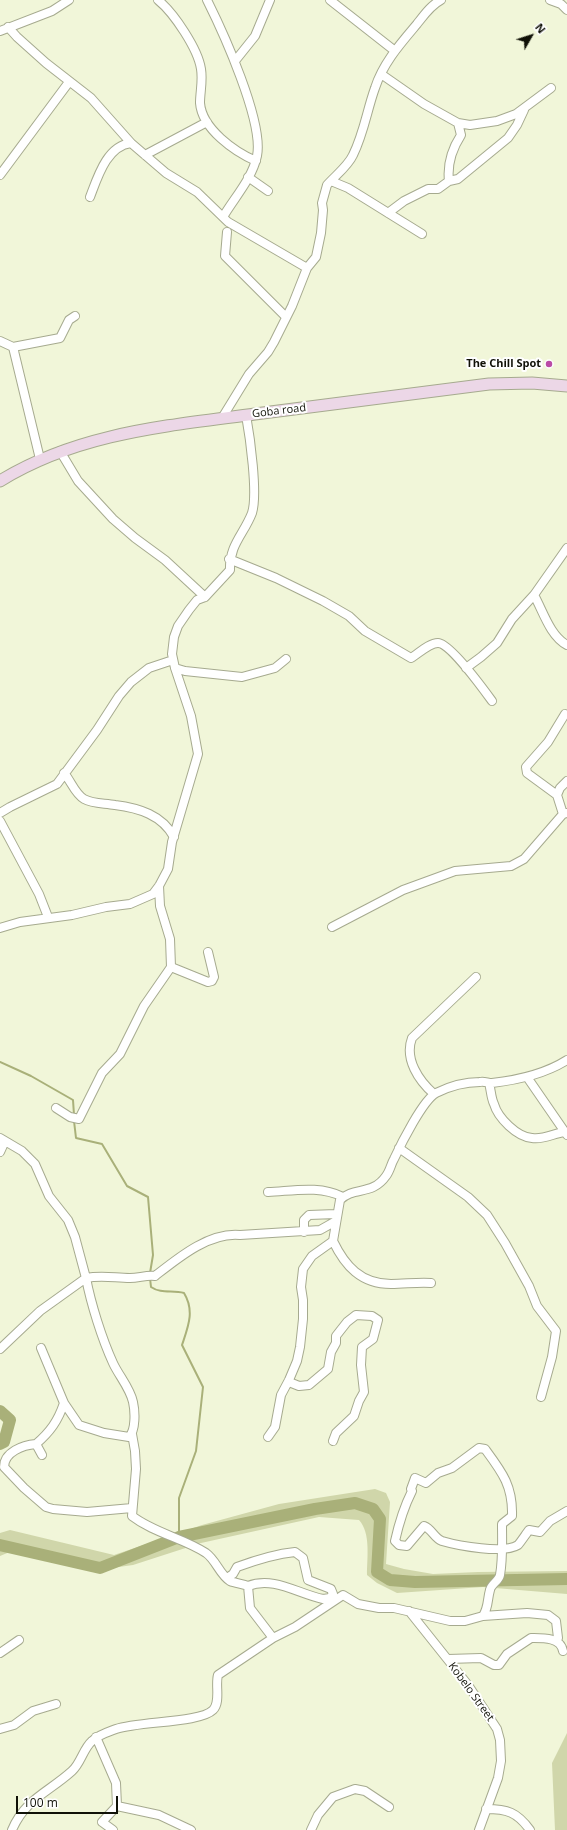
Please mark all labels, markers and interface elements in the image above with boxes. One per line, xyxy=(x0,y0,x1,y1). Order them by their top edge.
north arrow xyxy=(511,16,551,56)
text: N xyxy=(532,20,549,36)
place label: The Chill Spot xyxy=(466,357,541,371)
marker: The Chill Spot xyxy=(544,359,554,369)
street label: Goba road xyxy=(251,401,307,421)
street label: Kobelo Street xyxy=(445,1660,497,1724)
scale bar xyxy=(18,1788,120,1814)
text: 100 m xyxy=(23,1794,58,1811)

